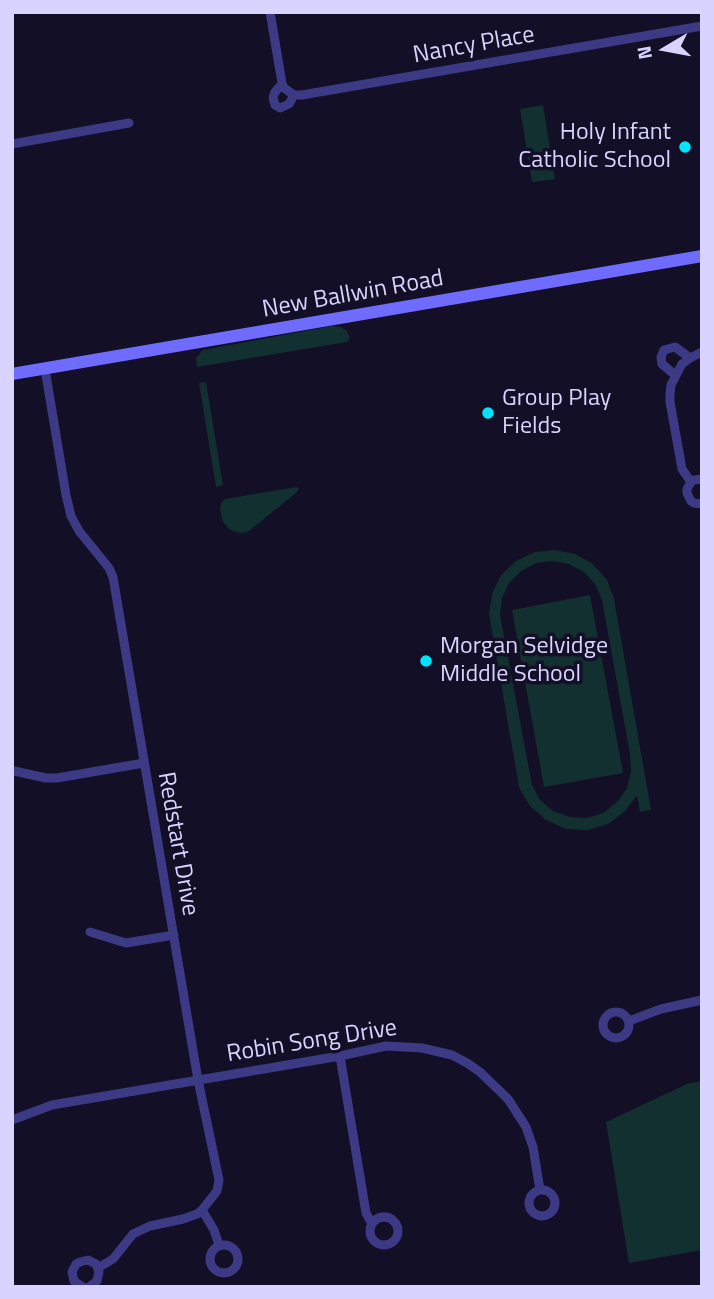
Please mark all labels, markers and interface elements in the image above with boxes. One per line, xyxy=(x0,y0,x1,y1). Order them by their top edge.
north arrow xyxy=(630,14,700,84)
street label: Nancy Place xyxy=(411,21,537,71)
text: N xyxy=(628,44,659,62)
place label: Holy Infant Catholic School xyxy=(518,119,671,175)
marker: Holy Infant Catholic School xyxy=(677,139,693,155)
street label: New Ballwin Road xyxy=(260,265,446,325)
place label: Group Play Fields xyxy=(502,385,611,441)
marker: Group Play Fields xyxy=(480,405,496,421)
place label: Morgan Selvidge Middle School xyxy=(440,633,608,689)
marker: Morgan Selvidge Middle School xyxy=(418,653,434,669)
street label: Redstart Drive xyxy=(150,770,204,918)
street label: Robin Song Drive xyxy=(225,1014,399,1070)

